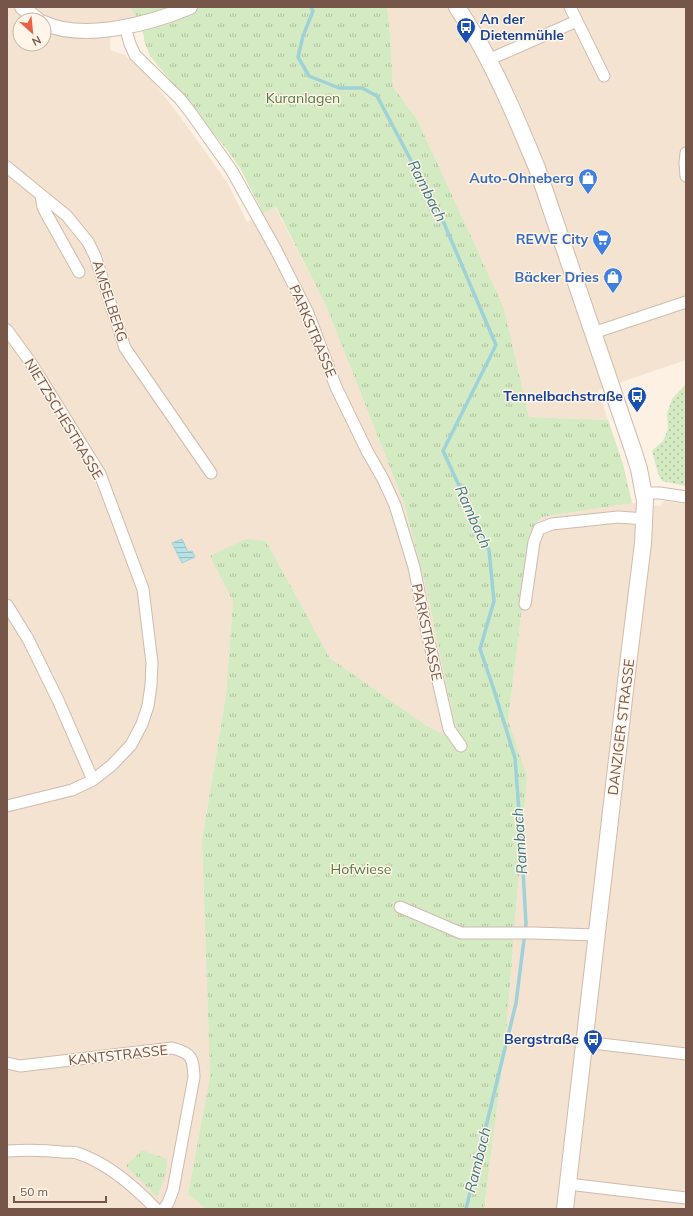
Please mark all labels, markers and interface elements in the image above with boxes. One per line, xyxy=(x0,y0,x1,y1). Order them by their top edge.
place label: An der Dietenmühle xyxy=(480,10,564,44)
north arrow xyxy=(12,12,52,52)
bus stop icon: An der Dietenmühle xyxy=(455,16,477,44)
text: N xyxy=(30,33,43,49)
park label: Kuranlagen xyxy=(266,89,340,107)
water label: Rambach xyxy=(404,157,451,225)
shop icon: Auto-Ohneberg xyxy=(577,167,599,195)
place label: Auto-Ohneberg xyxy=(469,169,574,187)
supermarket icon: REWE City xyxy=(591,228,613,256)
place label: REWE City xyxy=(516,230,588,248)
street label: AMSELBERG xyxy=(88,258,132,344)
shop icon: Bäcker Dries xyxy=(602,266,624,294)
place label: Bäcker Dries xyxy=(514,268,599,286)
street label: PARKSTRASSE xyxy=(285,282,341,380)
street label: NIETZSCHESTRASSE xyxy=(21,355,107,483)
bus stop icon: Tennelbachstraße xyxy=(626,385,648,413)
place label: Tennelbachstraße xyxy=(503,387,623,405)
water label: Rambach xyxy=(451,482,496,551)
street label: PARKSTRASSE xyxy=(408,582,446,682)
street label: DANZIGER STRASSE xyxy=(604,658,638,796)
water label: Rambach xyxy=(508,807,531,875)
park label: Hofwiese xyxy=(331,860,391,878)
bus stop icon: Bergstraße xyxy=(582,1028,604,1056)
place label: Bergstraße xyxy=(504,1030,579,1048)
street label: KANTSTRASSE xyxy=(67,1041,169,1069)
water label: Rambach xyxy=(460,1125,495,1195)
scale bar xyxy=(14,1178,106,1204)
text: 50 m xyxy=(20,1184,48,1199)

